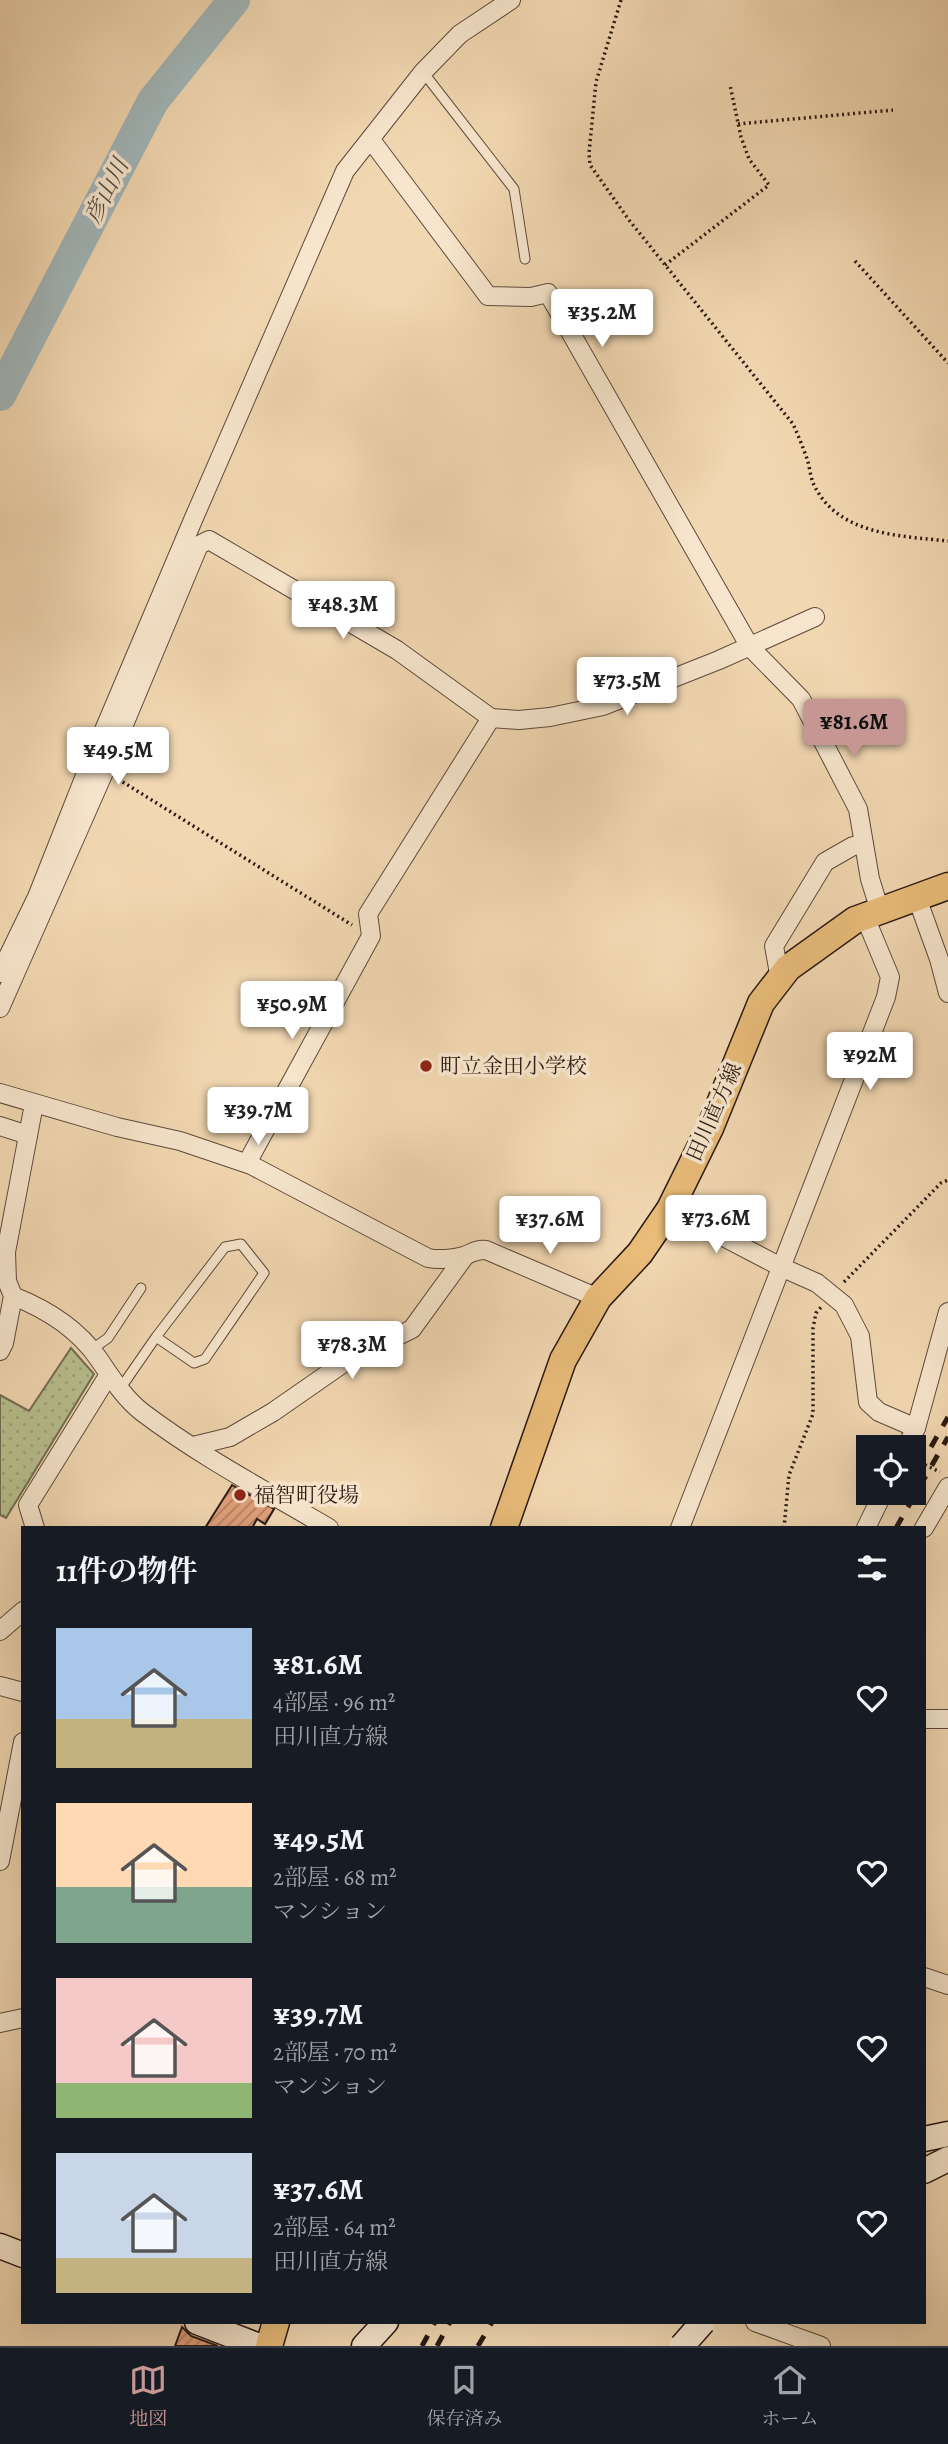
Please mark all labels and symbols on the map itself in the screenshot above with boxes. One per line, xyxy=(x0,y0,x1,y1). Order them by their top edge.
water label: 彦山川 xyxy=(77,151,137,229)
pin: ¥35.2M xyxy=(545,290,659,349)
pin: ¥48.3M xyxy=(286,582,400,641)
pin: ¥73.5M xyxy=(570,658,684,717)
pin: ¥81.6M xyxy=(797,700,911,759)
pin: ¥49.5M xyxy=(61,728,175,787)
pin: ¥50.9M xyxy=(235,982,349,1041)
pin: ¥92M xyxy=(829,1032,911,1092)
place label: 町立金田小学校 xyxy=(440,1052,587,1080)
marker: 町立金田小学校 xyxy=(418,1058,434,1074)
street label: 田川直方線 xyxy=(680,1058,748,1166)
pin: ¥39.7M xyxy=(201,1088,315,1147)
pin: ¥37.6M xyxy=(493,1196,607,1256)
pin: ¥73.6M xyxy=(659,1196,773,1255)
pin: ¥78.3M xyxy=(295,1322,409,1381)
place label: 福智町役場 xyxy=(254,1481,359,1509)
marker: 福智町役場 xyxy=(232,1487,248,1503)

